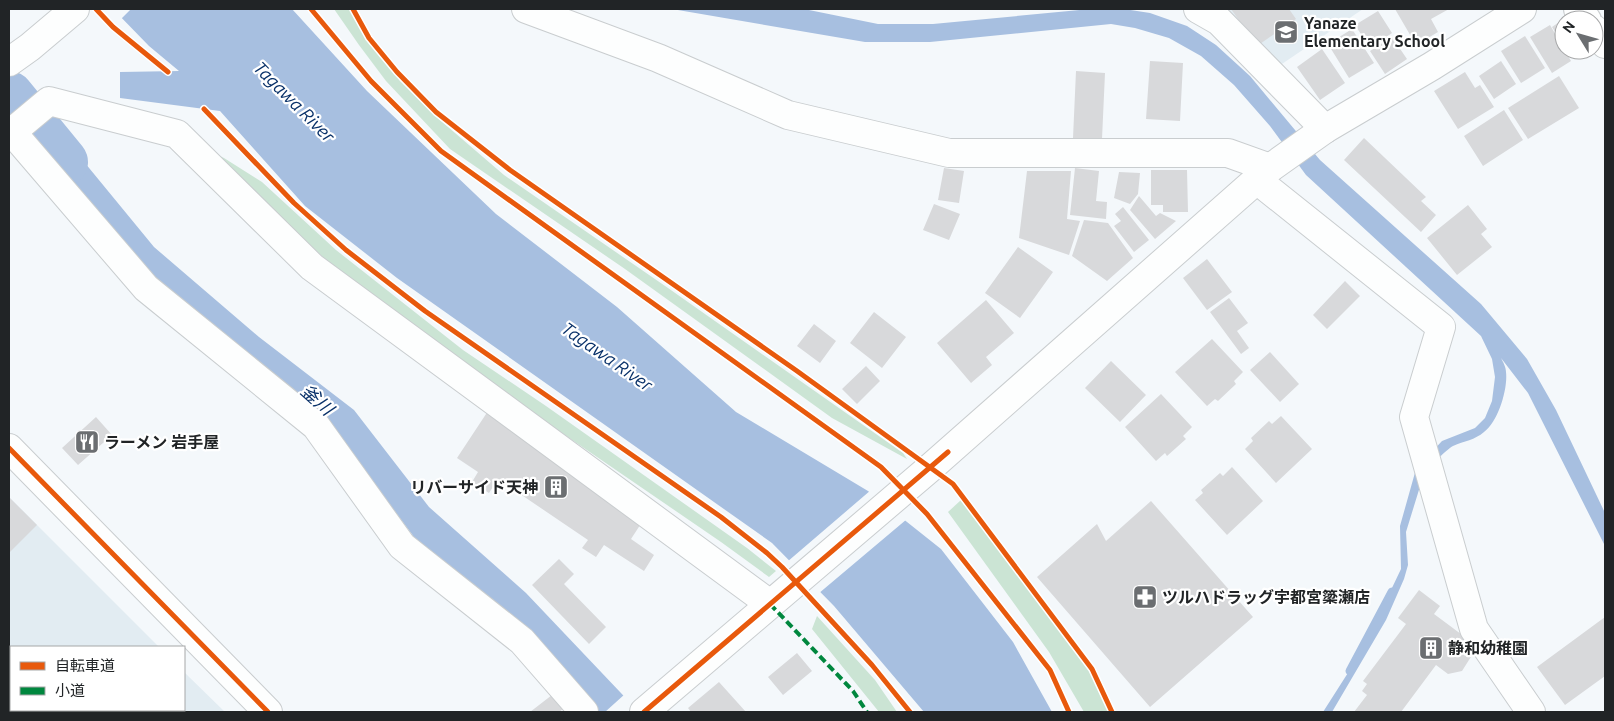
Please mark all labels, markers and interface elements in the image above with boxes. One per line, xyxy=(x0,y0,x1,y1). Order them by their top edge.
north arrow xyxy=(1554,10,1604,60)
place label: Yanaze Elementary School xyxy=(1304,14,1445,50)
text: N xyxy=(1559,18,1578,36)
school or university icon: Yanaze Elementary School xyxy=(1273,19,1299,45)
water label: Tagawa River xyxy=(250,57,340,147)
water label: Tagawa River xyxy=(559,318,658,395)
water label: 釜川 xyxy=(298,380,339,420)
restaurant icon: ラーメン 岩手屋 xyxy=(74,429,100,455)
place label: ラーメン 岩手屋 xyxy=(104,433,219,451)
building icon: リバーサイド天神 xyxy=(543,474,569,500)
place label: リバーサイド天神 xyxy=(410,478,538,496)
pharmacy icon: ツルハドラッグ宇都宮簗瀬店 xyxy=(1132,584,1158,610)
place label: ツルハドラッグ宇都宮簗瀬店 xyxy=(1162,588,1370,606)
building icon: 静和幼稚園 xyxy=(1418,635,1444,661)
place label: 静和幼稚園 xyxy=(1448,639,1528,657)
legend xyxy=(10,646,185,711)
text: 自転車道 xyxy=(55,657,115,674)
text: 小道 xyxy=(55,682,85,699)

